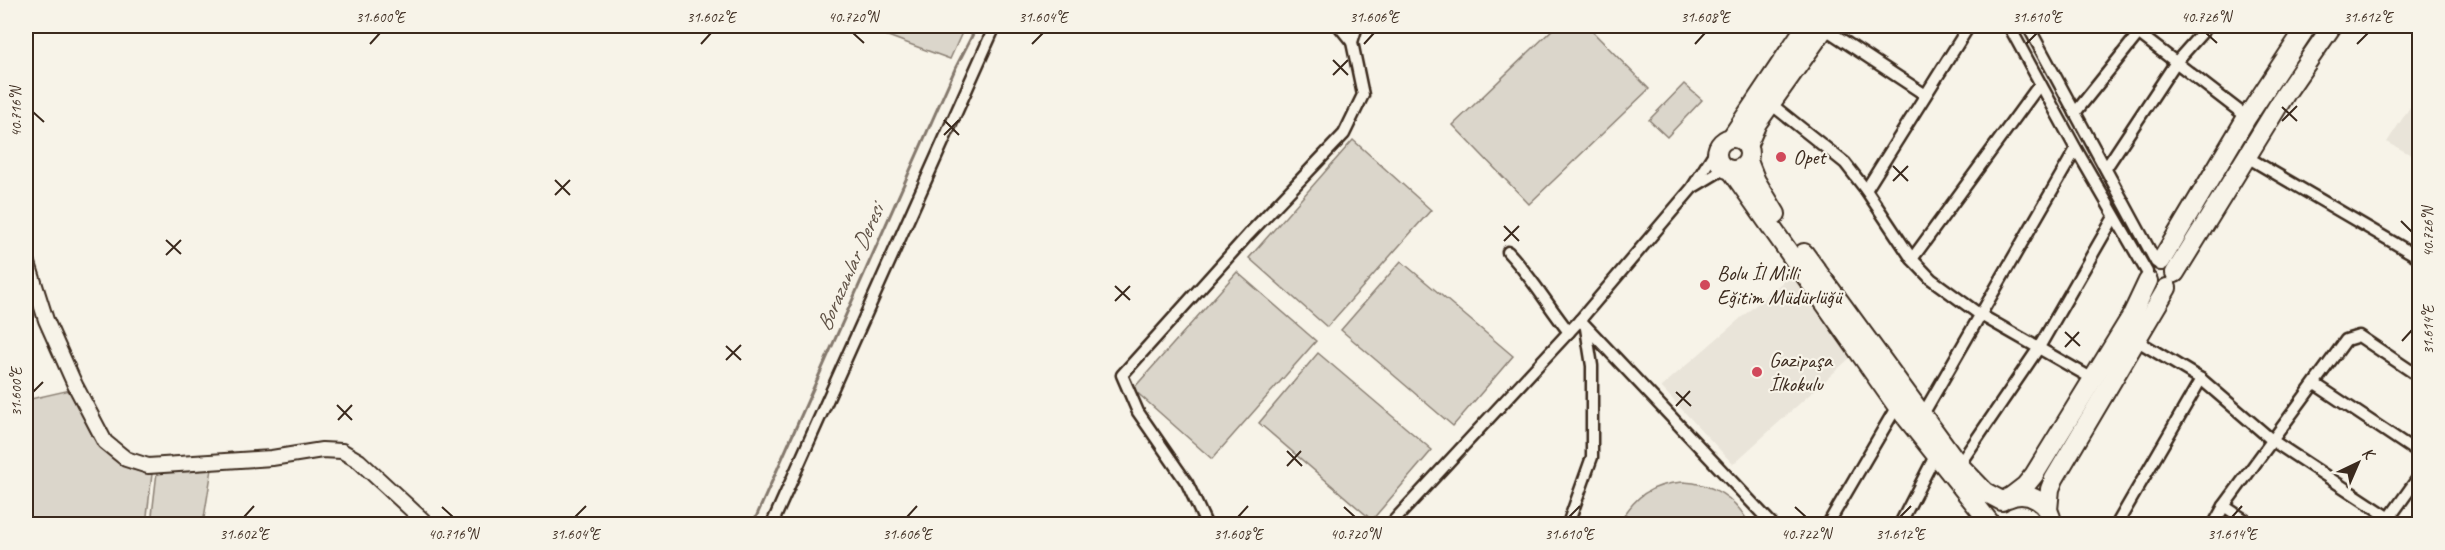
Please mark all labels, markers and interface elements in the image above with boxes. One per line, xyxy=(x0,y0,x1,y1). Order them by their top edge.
text: 31.600°E xyxy=(356,8,407,27)
text: 31.602°E xyxy=(687,8,738,27)
text: 40.720°N xyxy=(828,8,881,27)
text: 31.604°E xyxy=(1019,8,1070,27)
text: 31.606°E xyxy=(1350,8,1401,27)
text: 31.608°E xyxy=(1681,8,1732,27)
text: 31.610°E xyxy=(2013,8,2064,27)
text: 40.726°N xyxy=(2181,8,2234,27)
text: 31.612°E xyxy=(2344,8,2395,27)
text: 40.716°N xyxy=(7,84,26,137)
place label: Opet xyxy=(1793,144,1827,170)
marker: Opet xyxy=(1774,150,1788,164)
water label: Borazanlar Deresi xyxy=(810,195,893,335)
text: 40.726°N xyxy=(2419,204,2438,257)
place label: Bolu İl Milli Eğitim Müdürlüğü xyxy=(1717,260,1844,310)
marker: Bolu İl Milli Eğitim Müdürlüğü xyxy=(1698,278,1712,292)
text: 31.614°E xyxy=(2419,303,2438,354)
place label: Gazipaşa İlkokulu xyxy=(1769,347,1834,397)
text: 31.600°E xyxy=(7,365,26,416)
marker: Gazipaşa İlkokulu xyxy=(1750,365,1764,379)
north arrow xyxy=(2328,433,2388,493)
text: K xyxy=(2358,443,2380,466)
text: 31.602°E xyxy=(220,525,271,544)
text: 40.716°N xyxy=(428,525,481,544)
text: 31.604°E xyxy=(551,525,602,544)
text: 31.606°E xyxy=(883,525,934,544)
text: 31.608°E xyxy=(1214,525,1265,544)
text: 40.720°N xyxy=(1330,525,1383,544)
text: 31.610°E xyxy=(1545,525,1596,544)
text: 40.722°N xyxy=(1781,525,1834,544)
text: 31.612°E xyxy=(1876,525,1927,544)
text: 31.614°E xyxy=(2208,525,2259,544)

